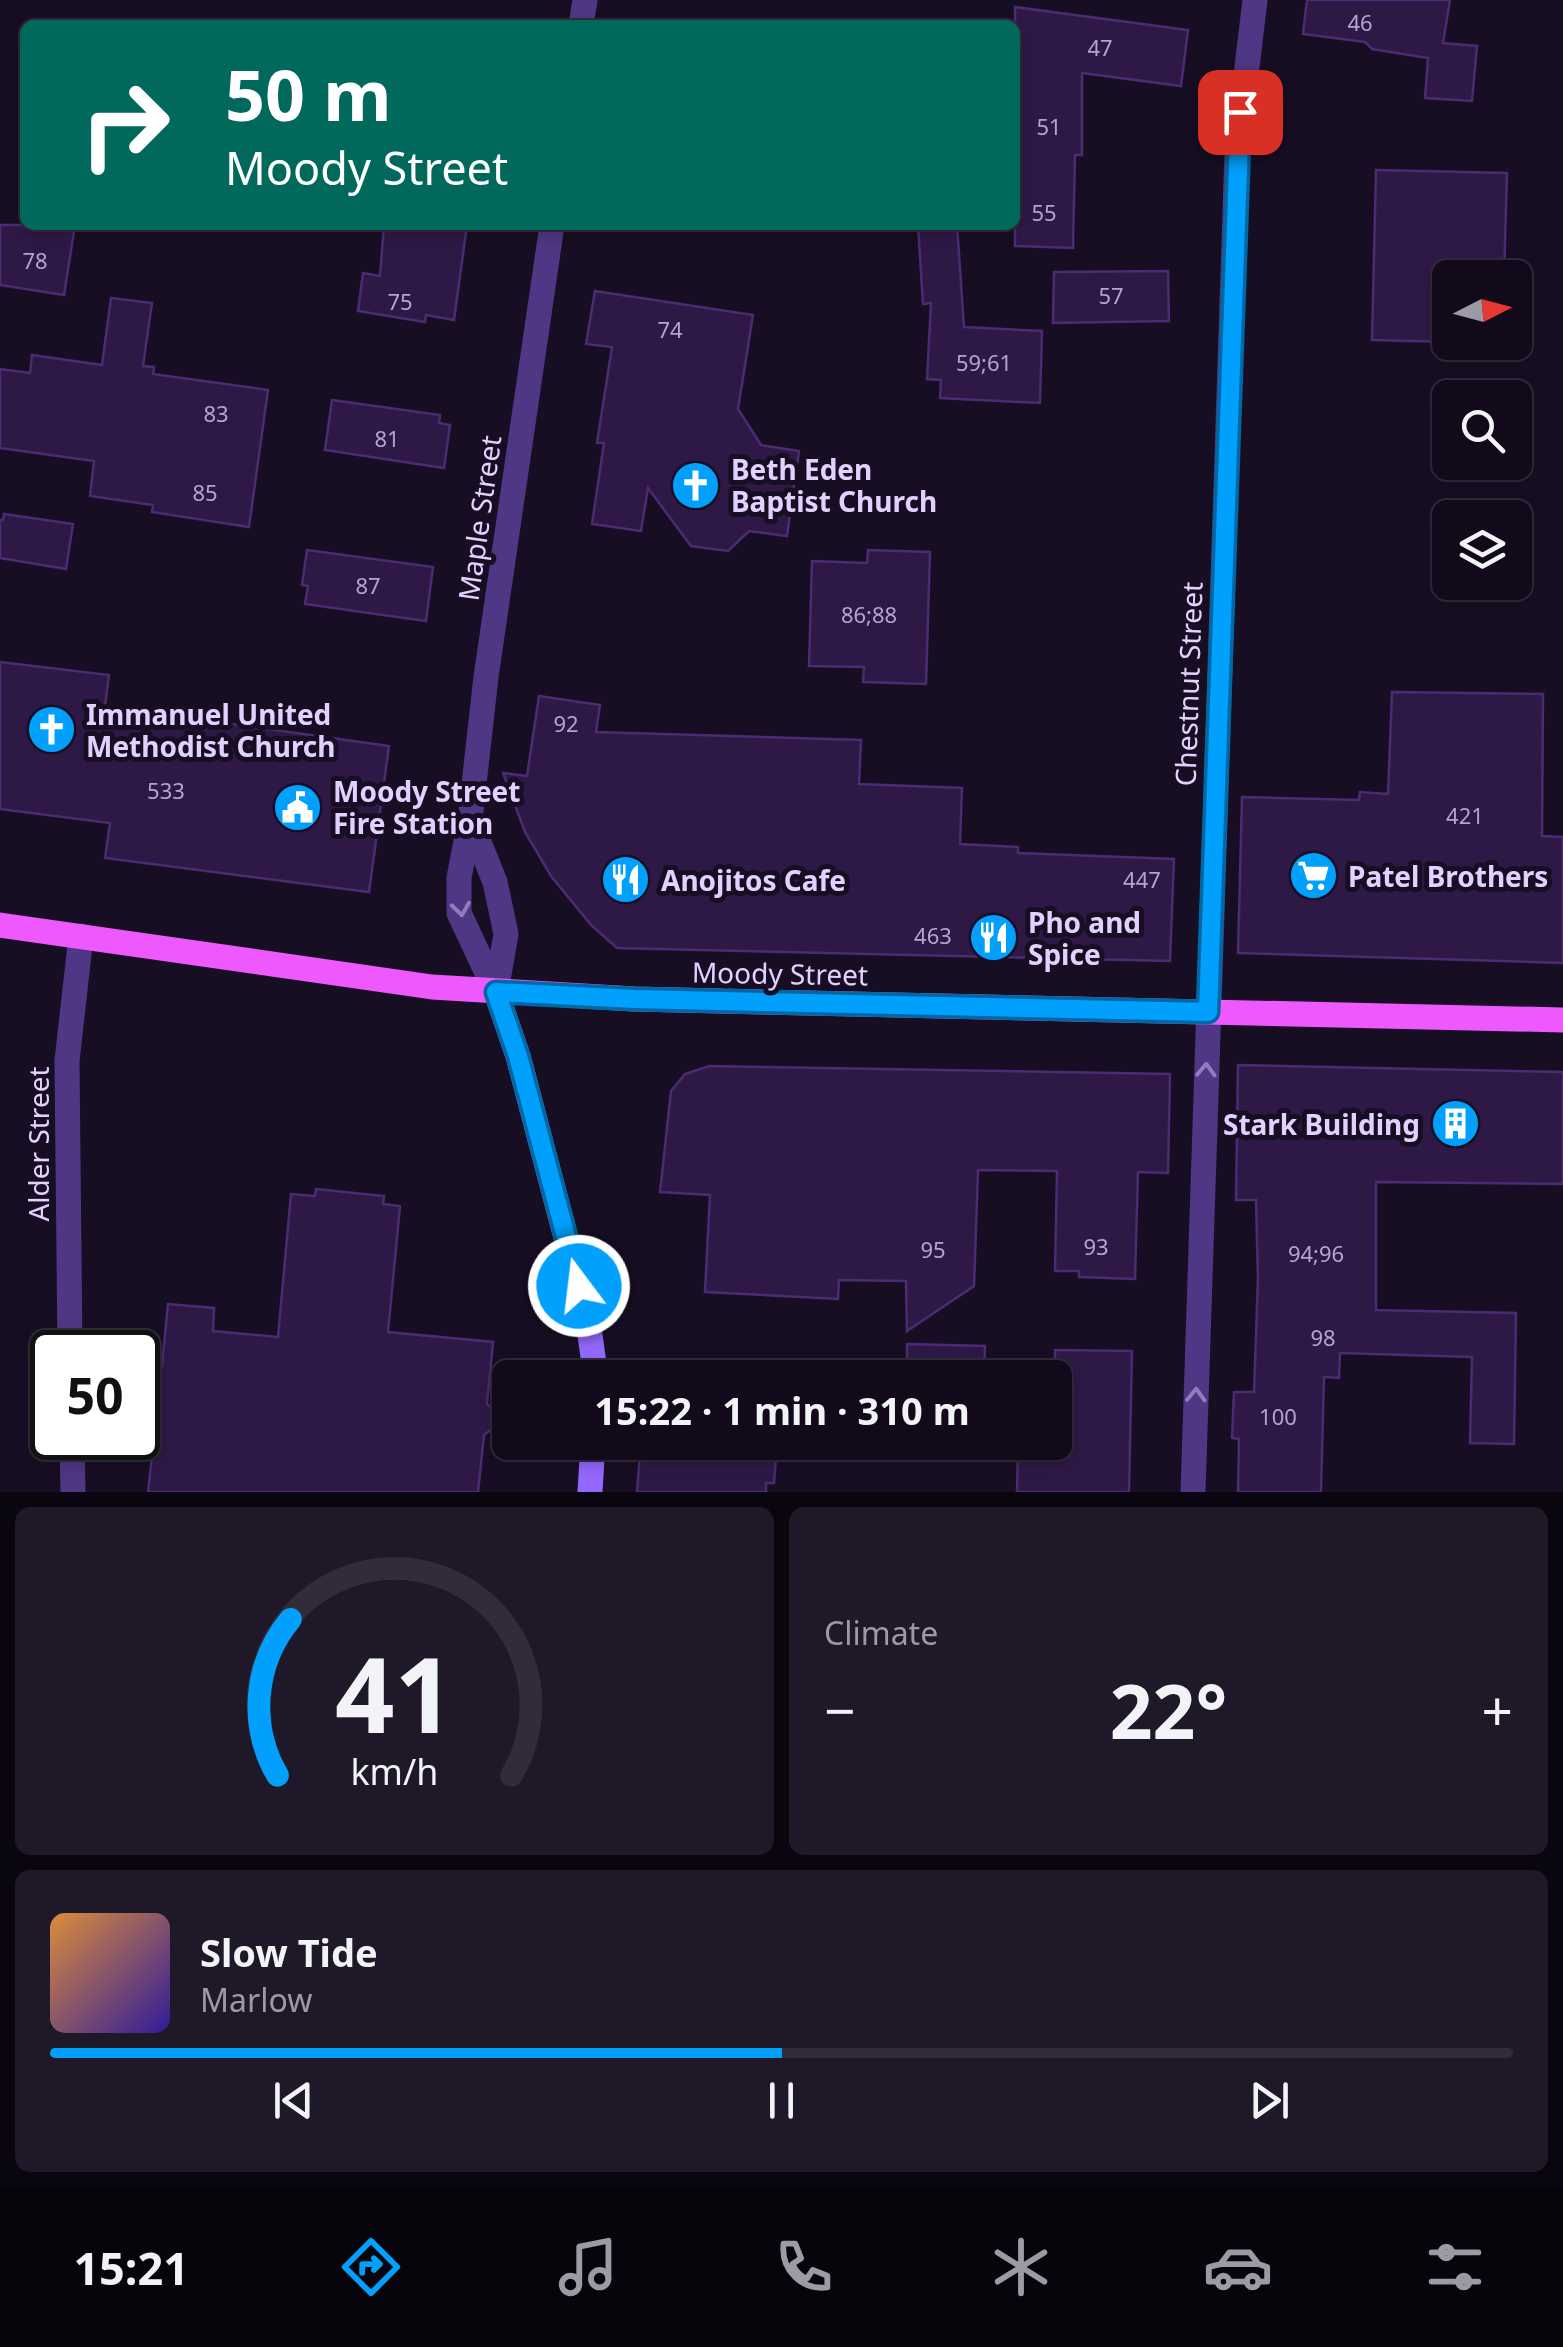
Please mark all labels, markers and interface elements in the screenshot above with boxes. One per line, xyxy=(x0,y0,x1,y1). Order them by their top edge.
house number: 46 xyxy=(1347,7,1373,37)
house number: 47 xyxy=(1087,32,1113,62)
text: 50 m xyxy=(225,46,392,142)
icon: right xyxy=(60,60,190,190)
pin xyxy=(1198,70,1283,155)
icon: arrive xyxy=(1213,85,1268,140)
house number: 51 xyxy=(1036,111,1062,141)
text: Moody Street xyxy=(225,137,508,198)
house number: 55 xyxy=(1031,197,1057,227)
house number: 78 xyxy=(22,245,48,275)
north arrow xyxy=(1432,260,1532,360)
map controls xyxy=(1432,260,1532,600)
house number: 57 xyxy=(1098,280,1124,310)
house number: 75 xyxy=(387,286,413,316)
house number: 74 xyxy=(657,314,683,344)
house number: 59;61 xyxy=(956,347,1012,377)
button: search xyxy=(1432,380,1532,480)
house number: 83 xyxy=(203,398,229,428)
house number: 81 xyxy=(374,423,400,453)
street label: Maple Street xyxy=(449,433,509,603)
place label: Beth Eden Baptist Church xyxy=(731,450,937,520)
church icon: Beth Eden Baptist Church xyxy=(670,459,722,511)
house number: 85 xyxy=(192,477,218,507)
button: layers xyxy=(1432,500,1532,600)
house number: 87 xyxy=(355,570,381,600)
street label: Chestnut Street xyxy=(1165,581,1211,787)
house number: 86;88 xyxy=(841,599,897,629)
place label: Immanuel United Methodist Church xyxy=(86,695,336,765)
church icon: Immanuel United Methodist Church xyxy=(25,704,77,756)
house number: 92 xyxy=(553,708,579,738)
place label: Moody Street Fire Station xyxy=(333,772,521,842)
house number: 533 xyxy=(147,775,185,805)
public building icon: Moody Street Fire Station xyxy=(272,781,324,833)
house number: 421 xyxy=(1446,800,1484,830)
supermarket icon: Patel Brothers xyxy=(1287,850,1339,902)
restaurant icon: Anojitos Cafe xyxy=(600,854,652,906)
place label: Patel Brothers xyxy=(1348,857,1548,895)
place label: Anojitos Cafe xyxy=(661,861,846,899)
house number: 447 xyxy=(1123,864,1161,894)
one-way arrow xyxy=(450,901,471,917)
place label: Pho and Spice xyxy=(1028,903,1141,973)
restaurant icon: Pho and Spice xyxy=(967,912,1019,964)
house number: 463 xyxy=(914,920,952,950)
street label: Moody Street xyxy=(692,952,868,994)
one-way arrow xyxy=(1196,1061,1217,1077)
street label: Alder Street xyxy=(19,1066,57,1222)
building icon: Stark Building xyxy=(1429,1098,1481,1150)
place label: Stark Building xyxy=(1223,1105,1420,1143)
house number: 93 xyxy=(1083,1231,1109,1261)
position arrow xyxy=(527,1234,631,1338)
house number: 95 xyxy=(920,1234,946,1264)
house number: 94;96 xyxy=(1288,1238,1344,1268)
house number: 98 xyxy=(1310,1322,1336,1352)
speed limit sign: 50 xyxy=(30,1330,160,1460)
text: 15:22 · 1 min · 310 m xyxy=(594,1384,970,1436)
one-way arrow xyxy=(1186,1386,1207,1402)
house number: 100 xyxy=(1259,1401,1297,1431)
text: Climate xyxy=(824,1611,938,1654)
text: 41 xyxy=(335,1622,454,1763)
text: 22° xyxy=(1110,1659,1227,1761)
text: − xyxy=(824,1672,855,1747)
text: + xyxy=(1482,1672,1513,1747)
text: km/h xyxy=(351,1747,438,1795)
text: Slow Tide xyxy=(200,1926,378,1978)
text: Marlow xyxy=(200,1978,312,2021)
icon: previous xyxy=(266,2073,321,2128)
icon: pause xyxy=(754,2073,809,2128)
icon: next xyxy=(1242,2073,1297,2128)
icon: directions xyxy=(336,2232,406,2302)
icon: music xyxy=(553,2232,623,2302)
icon: phone xyxy=(769,2232,839,2302)
icon: climate xyxy=(986,2232,1056,2302)
icon: car xyxy=(1203,2232,1273,2302)
icon: filters xyxy=(1420,2232,1490,2302)
text: 15:21 xyxy=(73,2237,189,2298)

